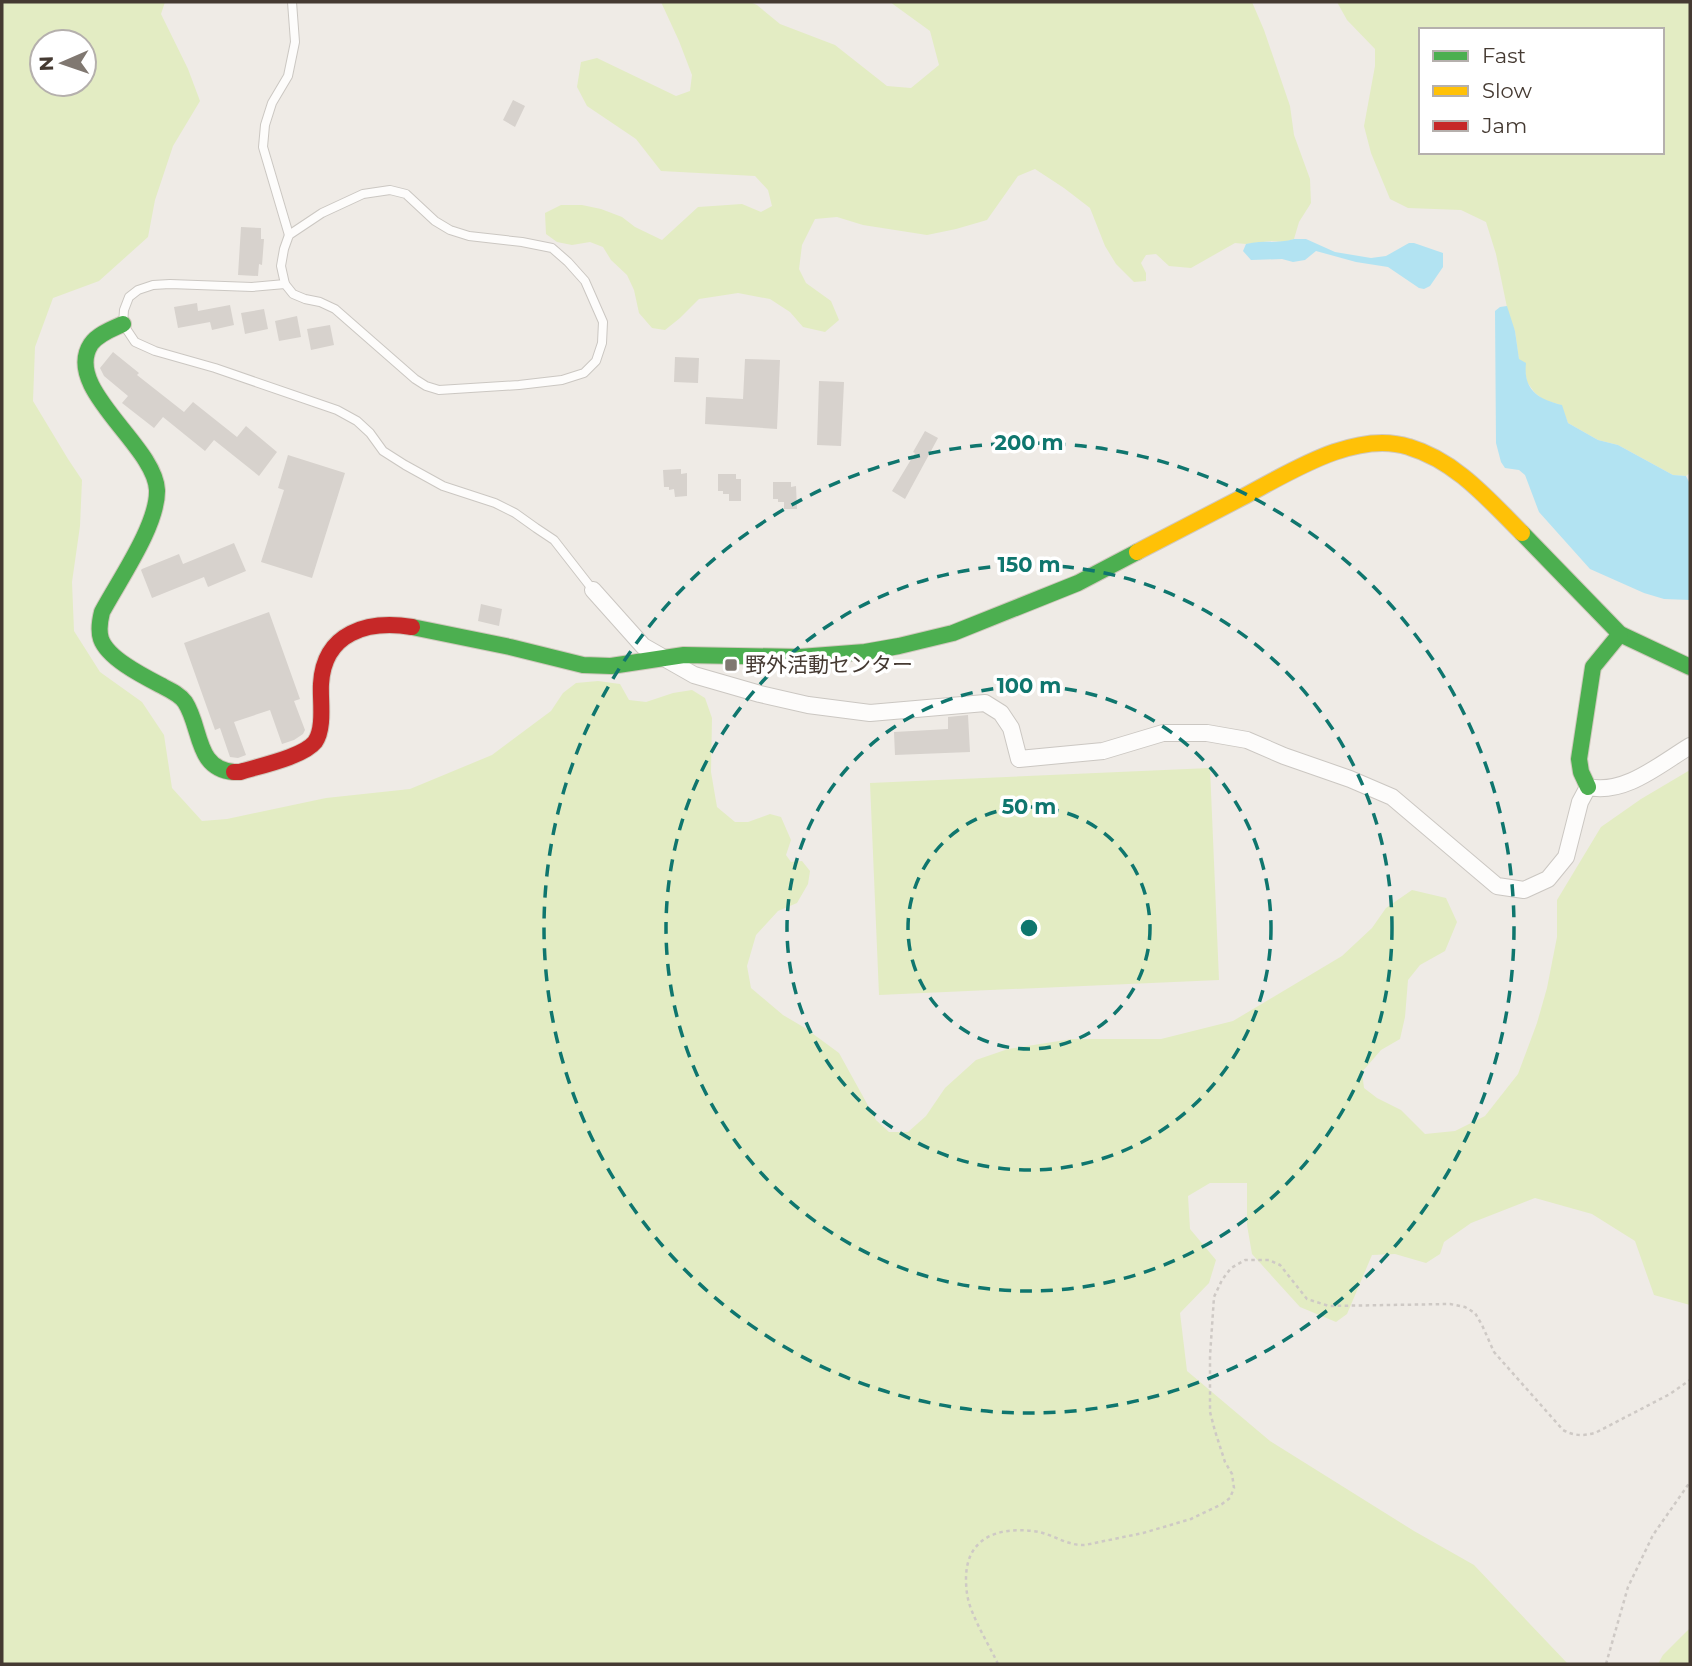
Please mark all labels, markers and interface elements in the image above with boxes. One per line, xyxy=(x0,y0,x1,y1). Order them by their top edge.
north arrow xyxy=(28,28,98,98)
legend xyxy=(1419,28,1664,154)
text: Fast xyxy=(1482,43,1526,68)
text: N xyxy=(35,55,58,72)
text: Slow xyxy=(1482,78,1532,103)
text: Jam xyxy=(1481,113,1527,138)
text: 200 m xyxy=(995,430,1063,455)
text: 150 m xyxy=(998,552,1060,577)
place label: 野外活動センター xyxy=(745,652,913,677)
marker: 野外活動センター xyxy=(723,657,739,673)
text: 100 m xyxy=(997,673,1061,698)
text: 50 m xyxy=(1002,794,1056,819)
centre of rings xyxy=(1017,916,1041,940)

